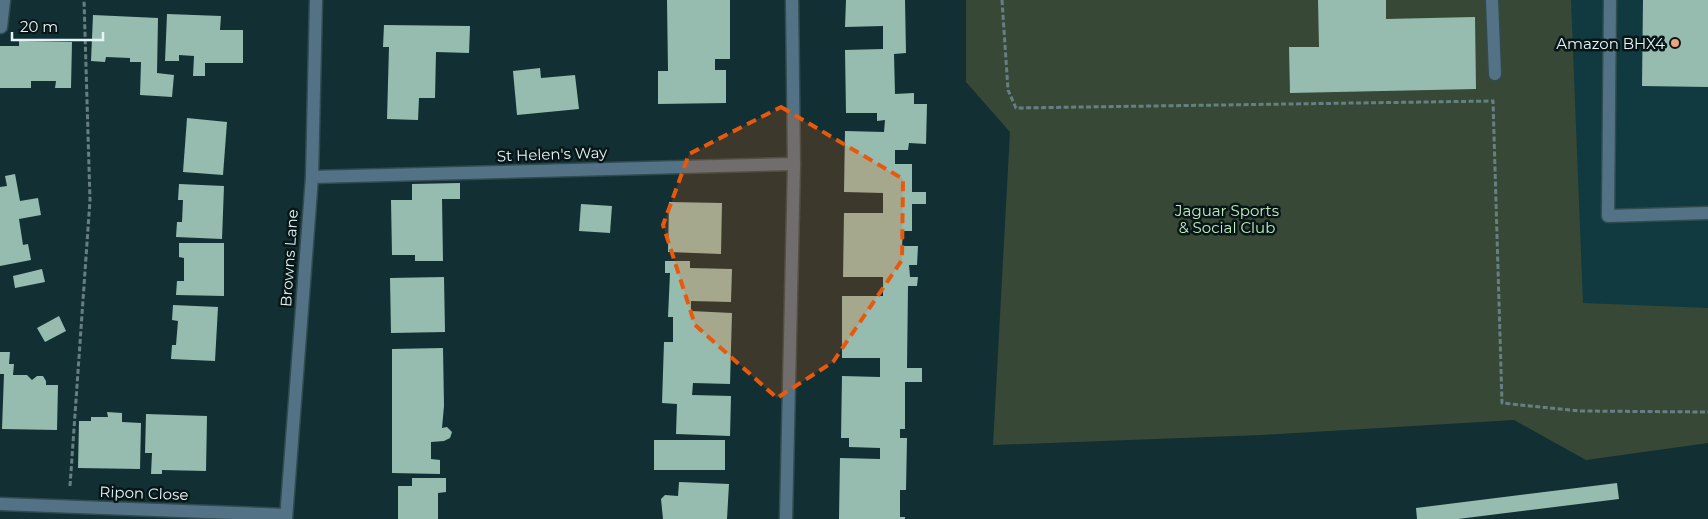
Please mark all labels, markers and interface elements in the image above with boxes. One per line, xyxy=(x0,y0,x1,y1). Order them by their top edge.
scale bar xyxy=(12,10,104,42)
text: 20 m xyxy=(20,17,58,36)
place label: Amazon BHX4 xyxy=(1556,34,1665,53)
marker: Amazon BHX4 xyxy=(1669,37,1681,49)
street label: St Helen's Way xyxy=(496,143,608,165)
park label: Jaguar Sports & Social Club xyxy=(1174,201,1279,237)
street label: Browns Lane xyxy=(276,209,302,307)
street label: Ripon Close xyxy=(99,482,189,504)

